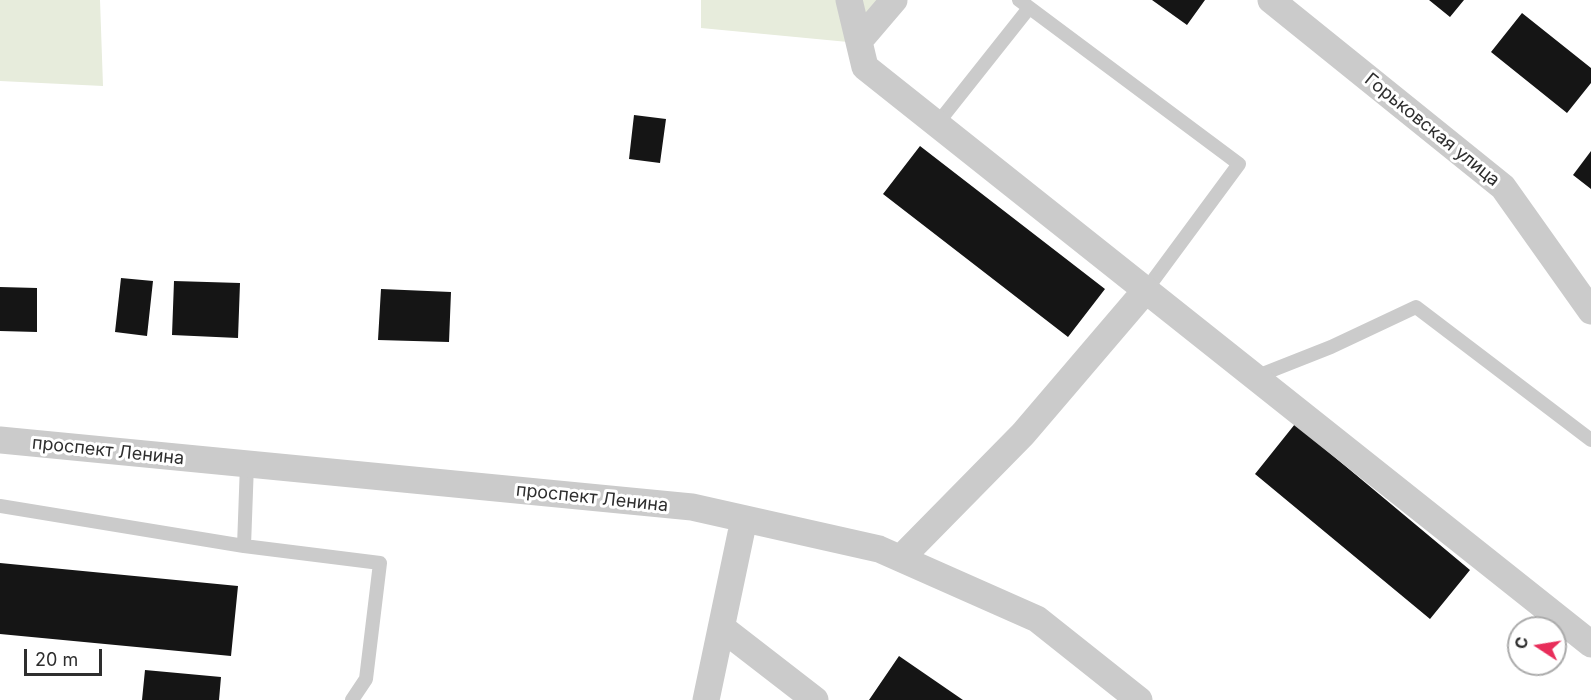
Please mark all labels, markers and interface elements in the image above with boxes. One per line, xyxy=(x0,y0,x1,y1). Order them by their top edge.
street label: Горьковская улица xyxy=(1360,69,1504,191)
street label: проспект Ленина xyxy=(31,432,185,470)
street label: проспект Ленина xyxy=(515,479,669,517)
north arrow xyxy=(1507,616,1567,676)
text: С xyxy=(1510,635,1532,651)
scale bar xyxy=(27,637,105,675)
text: 20 m xyxy=(35,649,78,670)

